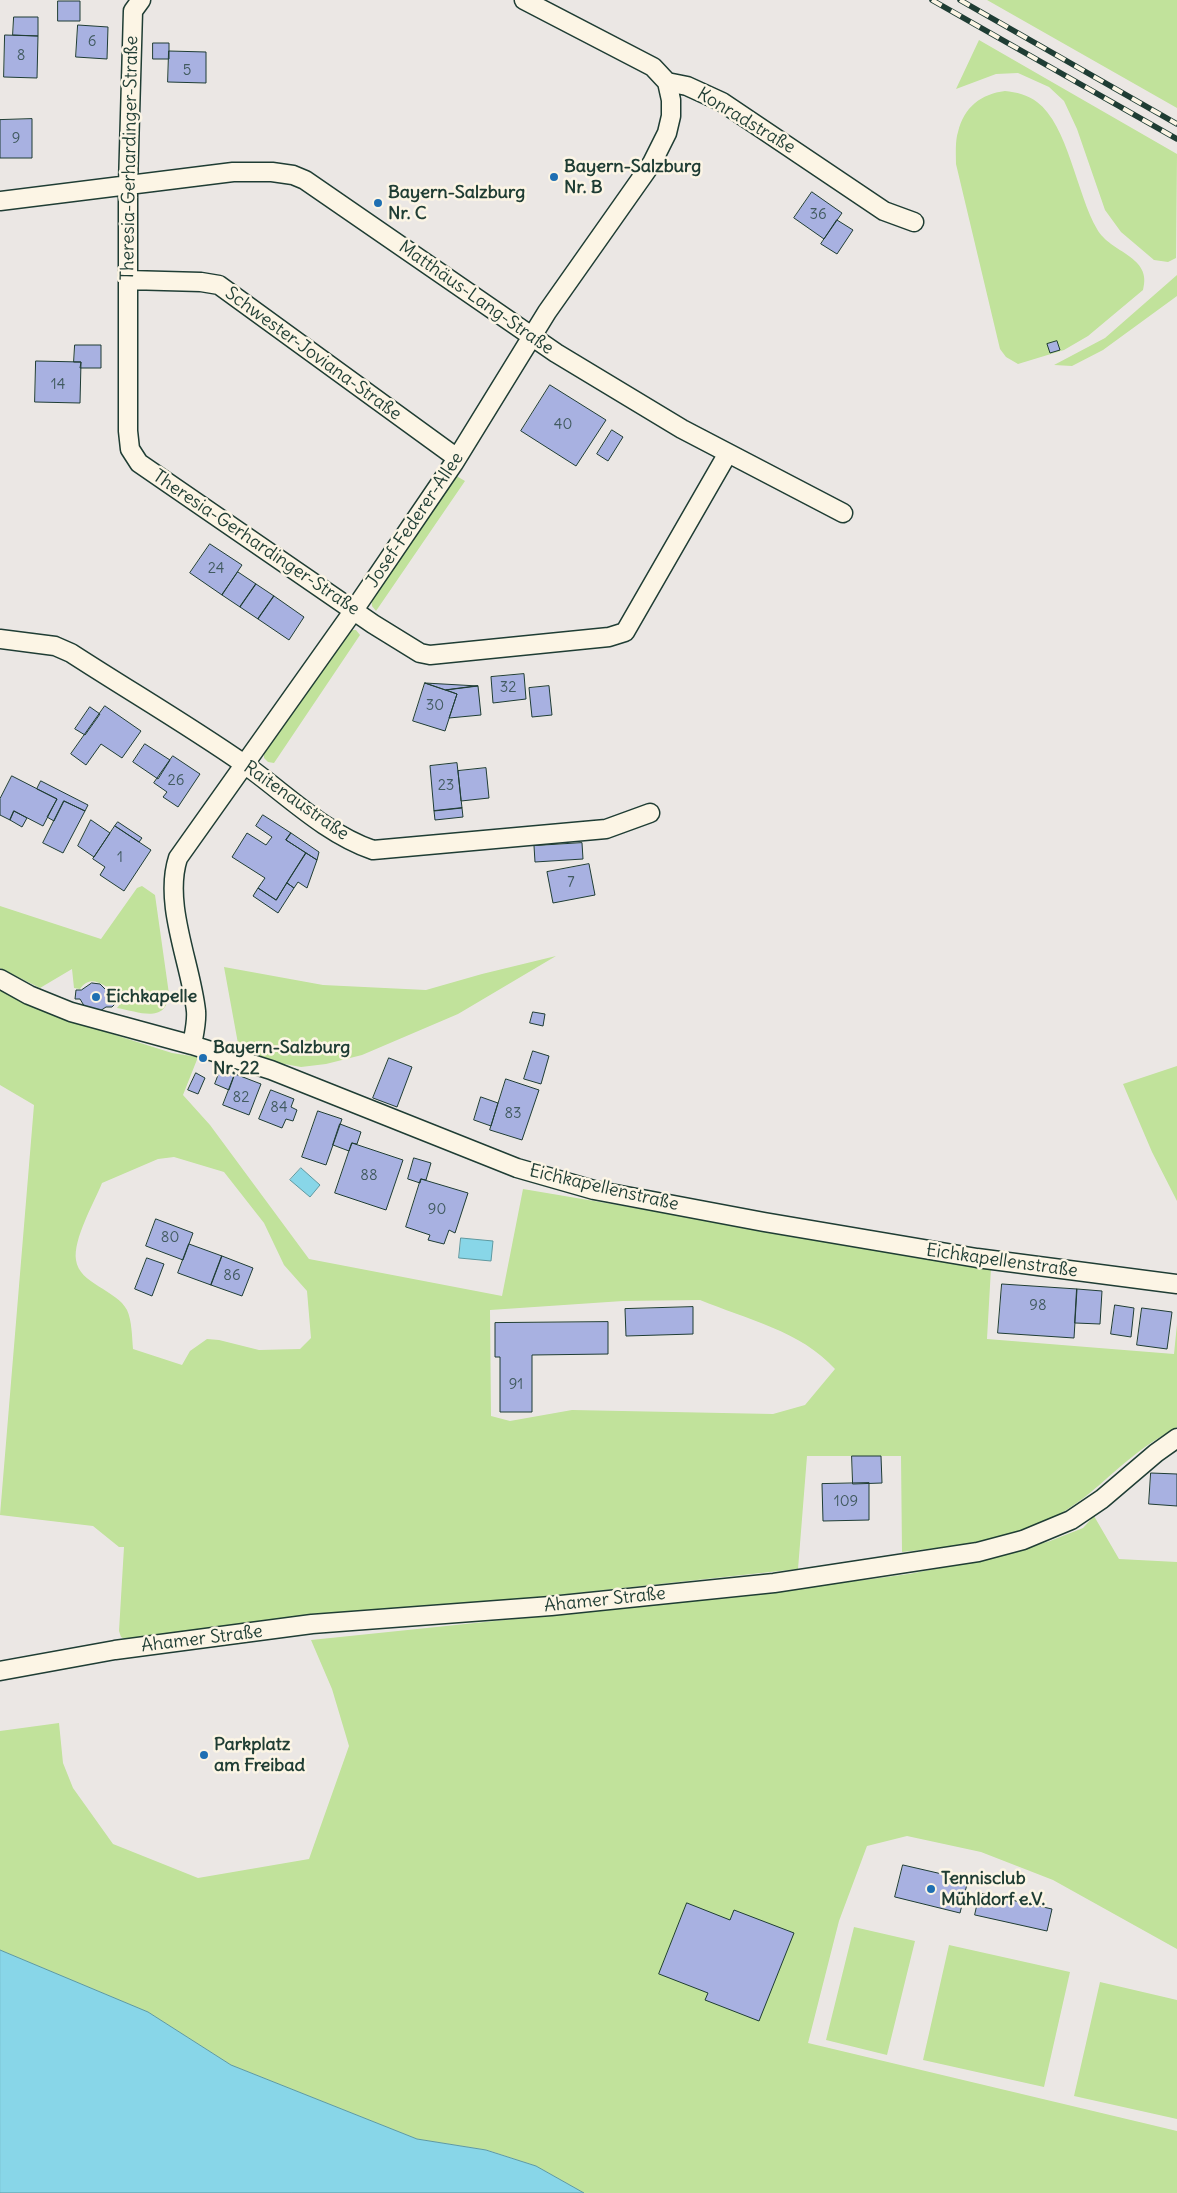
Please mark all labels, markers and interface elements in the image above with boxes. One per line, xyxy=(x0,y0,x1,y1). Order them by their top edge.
house number: 6 xyxy=(88,33,96,51)
street label: Theresia-Gerhardinger-Straße xyxy=(117,35,143,281)
house number: 8 xyxy=(17,47,25,65)
house number: 5 xyxy=(183,62,191,80)
street label: Konradstraße xyxy=(693,83,799,159)
house number: 9 xyxy=(12,130,20,148)
place label: Bayern-Salzburg Nr. B xyxy=(564,156,701,198)
marker: Bayern-Salzburg Nr. B xyxy=(548,171,560,183)
place label: Bayern-Salzburg Nr. C xyxy=(388,182,525,224)
marker: Bayern-Salzburg Nr. C xyxy=(372,197,384,209)
house number: 36 xyxy=(809,206,827,224)
street label: Matthäus-Lang-Straße xyxy=(394,236,558,360)
street label: Schwester-Joviana-Straße xyxy=(221,283,405,425)
house number: 14 xyxy=(51,376,65,394)
house number: 40 xyxy=(554,416,572,434)
street label: Josef-Federer-Allee xyxy=(362,448,468,592)
street label: Theresia-Gerhardinger-Straße xyxy=(149,466,363,620)
house number: 24 xyxy=(208,560,224,578)
house number: 32 xyxy=(500,679,516,697)
house number: 30 xyxy=(426,697,444,715)
street label: Raitenaustraße xyxy=(239,757,353,845)
house number: 26 xyxy=(168,772,184,790)
house number: 23 xyxy=(438,777,454,795)
house number: 1 xyxy=(117,849,123,867)
house number: 7 xyxy=(567,874,575,892)
place label: Eichkapelle xyxy=(106,986,197,1008)
marker: Eichkapelle xyxy=(90,991,102,1003)
place label: Bayern-Salzburg Nr. 22 xyxy=(213,1037,350,1080)
marker: Bayern-Salzburg Nr. 22 xyxy=(197,1052,209,1064)
house number: 82 xyxy=(233,1089,249,1107)
house number: 84 xyxy=(270,1099,288,1117)
house number: 83 xyxy=(504,1105,522,1123)
street label: Eichkapellenstraße xyxy=(527,1160,681,1216)
house number: 88 xyxy=(360,1167,378,1185)
house number: 90 xyxy=(428,1201,446,1219)
house number: 80 xyxy=(161,1229,179,1247)
street label: Eichkapellenstraße xyxy=(925,1240,1079,1282)
house number: 86 xyxy=(223,1267,241,1285)
house number: 98 xyxy=(1029,1297,1047,1315)
house number: 91 xyxy=(509,1376,523,1394)
house number: 109 xyxy=(834,1493,858,1511)
street label: Ahamer Straße xyxy=(543,1583,667,1617)
street label: Ahamer Straße xyxy=(140,1621,264,1657)
place label: Parkplatz am Freibad xyxy=(214,1734,305,1776)
marker: Parkplatz am Freibad xyxy=(198,1749,210,1761)
place label: Tennisclub Mühldorf e.V. xyxy=(941,1868,1045,1910)
marker: Tennisclub Mühldorf e.V. xyxy=(925,1883,937,1895)

